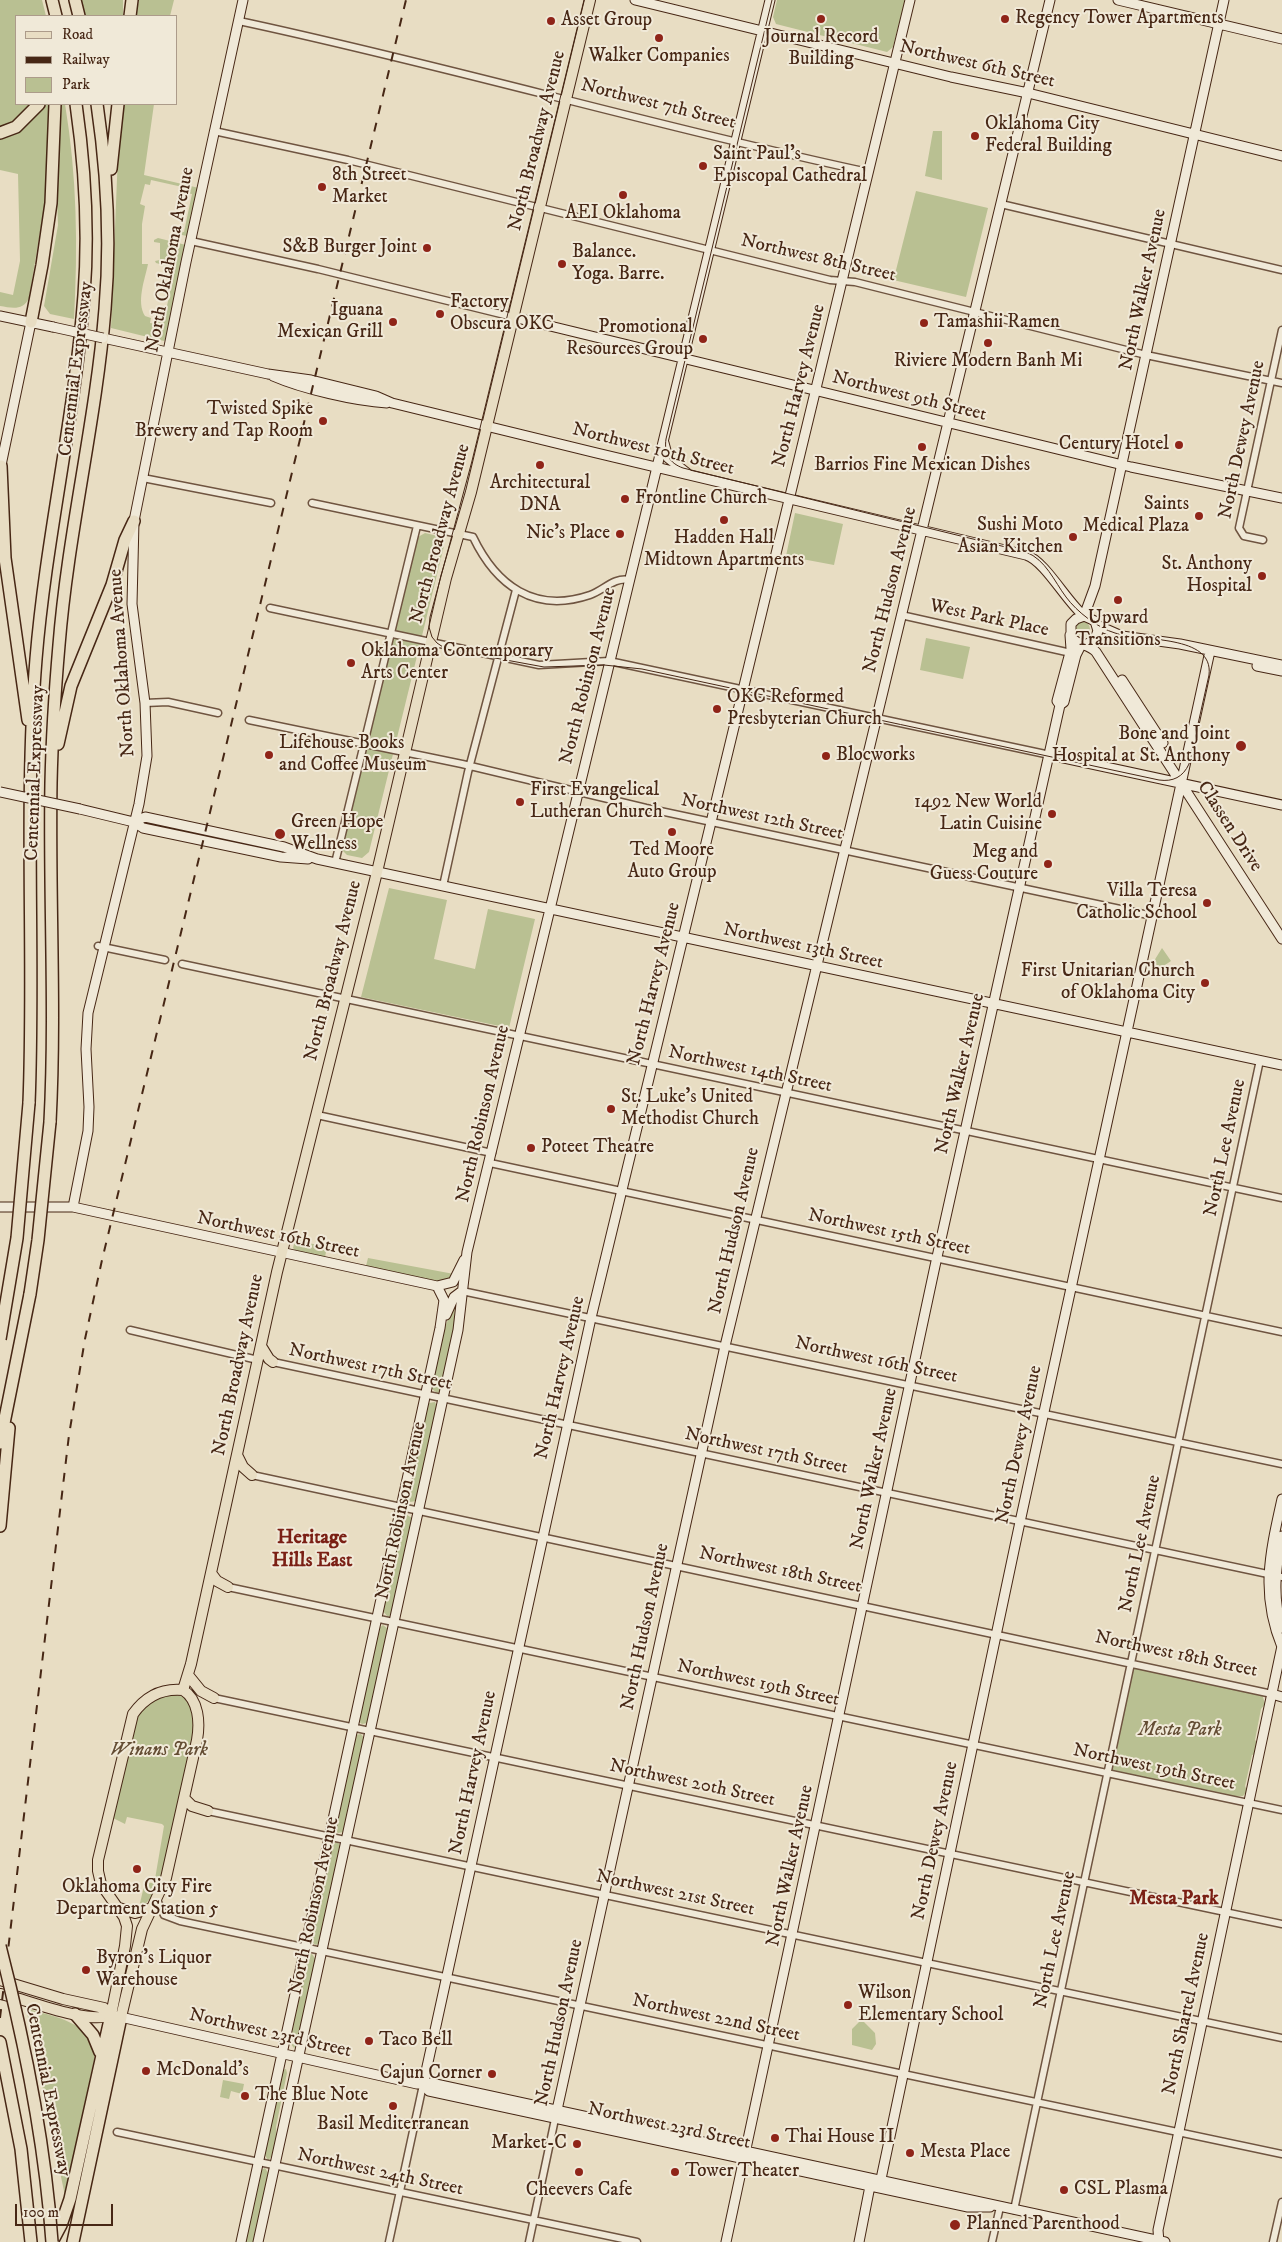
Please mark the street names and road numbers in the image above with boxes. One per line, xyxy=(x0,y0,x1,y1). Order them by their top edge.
street label: Northwest 6th Street xyxy=(897,36,1057,94)
street label: North Broadway Avenue xyxy=(505,48,571,234)
street label: Northwest 7th Street xyxy=(578,75,738,135)
street label: North Oklahoma Avenue xyxy=(142,165,200,355)
street label: North Walker Avenue xyxy=(1116,207,1172,373)
street label: Northwest 8th Street xyxy=(738,230,898,288)
street label: Centennial Expressway xyxy=(55,280,99,458)
street label: North Harvey Avenue xyxy=(769,302,831,470)
street label: North Dewey Avenue xyxy=(1215,359,1271,521)
street label: Northwest 9th Street xyxy=(829,367,989,427)
street label: Northwest 10th Street xyxy=(570,419,736,481)
street label: North Broadway Avenue xyxy=(406,442,476,626)
street label: North Hudson Avenue xyxy=(859,505,923,675)
street label: North Oklahoma Avenue xyxy=(105,568,141,758)
street label: North Robinson Avenue xyxy=(556,585,622,767)
street label: West Park Place xyxy=(927,595,1051,643)
street label: Centennial Expressway xyxy=(22,685,50,861)
street label: Classen Drive xyxy=(1191,777,1267,877)
street label: Northwest 12th Street xyxy=(679,790,845,846)
street label: North Broadway Avenue xyxy=(301,878,367,1064)
street label: North Harvey Avenue xyxy=(624,900,686,1068)
street label: Northwest 13th Street xyxy=(721,919,885,975)
street label: North Walker Avenue xyxy=(931,991,991,1157)
street label: North Robinson Avenue xyxy=(452,1023,516,1205)
street label: Northwest 14th Street xyxy=(666,1042,834,1098)
street label: North Lee Avenue xyxy=(1200,1077,1252,1219)
street label: North Hudson Avenue xyxy=(705,1145,765,1317)
street label: Northwest 15th Street xyxy=(806,1205,972,1261)
street label: Northwest 16th Street xyxy=(195,1208,361,1264)
street label: North Broadway Avenue xyxy=(209,1272,269,1458)
street label: North Harvey Avenue xyxy=(531,1294,591,1462)
street label: Northwest 16th Street xyxy=(793,1333,959,1389)
street label: Northwest 17th Street xyxy=(286,1340,454,1396)
street label: North Dewey Avenue xyxy=(992,1364,1048,1526)
street label: North Walker Avenue xyxy=(847,1386,903,1552)
street label: North Robinson Avenue xyxy=(372,1420,432,1602)
street label: Northwest 17th Street xyxy=(682,1424,850,1480)
street label: North Lee Avenue xyxy=(1115,1473,1167,1615)
street label: North Hudson Avenue xyxy=(617,1541,675,1713)
street label: Northwest 18th Street xyxy=(697,1543,863,1599)
street label: Northwest 18th Street xyxy=(1093,1627,1259,1683)
street label: Northwest 19th Street xyxy=(675,1656,841,1712)
street label: North Harvey Avenue xyxy=(445,1689,503,1857)
street label: Northwest 19th Street xyxy=(1071,1740,1237,1796)
street label: Northwest 20th Street xyxy=(607,1755,777,1813)
street label: North Dewey Avenue xyxy=(908,1760,964,1922)
street label: North Walker Avenue xyxy=(763,1783,819,1949)
street label: North Robinson Avenue xyxy=(285,1815,345,1997)
street label: Northwest 21st Street xyxy=(594,1866,756,1922)
street label: North Lee Avenue xyxy=(1030,1869,1082,2011)
street label: North Shartel Avenue xyxy=(1159,1931,1215,2097)
street label: North Hudson Avenue xyxy=(531,1937,589,2109)
street label: Northwest 22nd Street xyxy=(630,1990,802,2048)
street label: Centennial Expressway xyxy=(19,2002,75,2178)
street label: Northwest 23rd Street xyxy=(187,2004,353,2064)
street label: Northwest 23rd Street xyxy=(586,2099,752,2155)
street label: Northwest 24th Street xyxy=(295,2144,465,2202)

